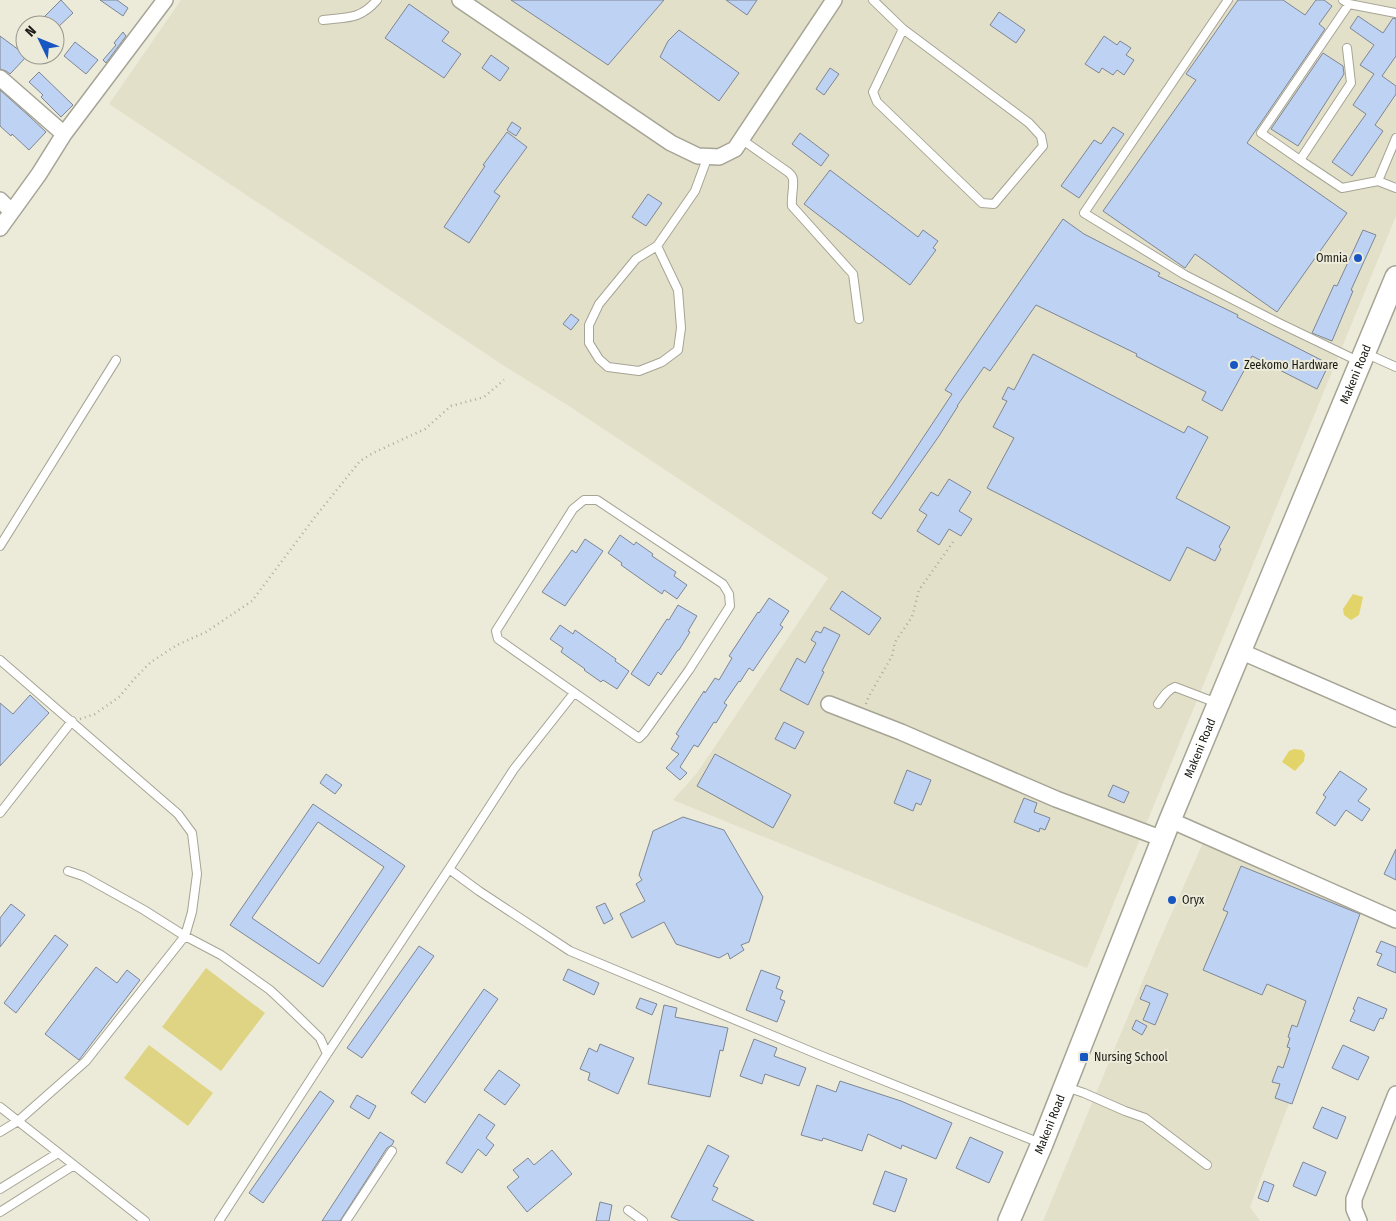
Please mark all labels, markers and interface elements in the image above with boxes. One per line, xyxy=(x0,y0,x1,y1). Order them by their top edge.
north arrow xyxy=(15,15,65,65)
text: N xyxy=(22,23,40,40)
place label: Omnia xyxy=(1316,251,1348,265)
marker: Omnia xyxy=(1352,252,1364,264)
street label: Makeni Road xyxy=(1337,342,1374,406)
place label: Zeekomo Hardware xyxy=(1244,358,1338,372)
marker: Zeekomo Hardware xyxy=(1228,359,1240,371)
street label: Makeni Road xyxy=(1181,716,1218,780)
place label: Oryx xyxy=(1182,893,1205,907)
marker: Oryx xyxy=(1166,894,1178,906)
place label: Nursing School xyxy=(1094,1050,1168,1064)
marker: Nursing School xyxy=(1078,1051,1090,1063)
street label: Makeni Road xyxy=(1032,1092,1068,1156)

